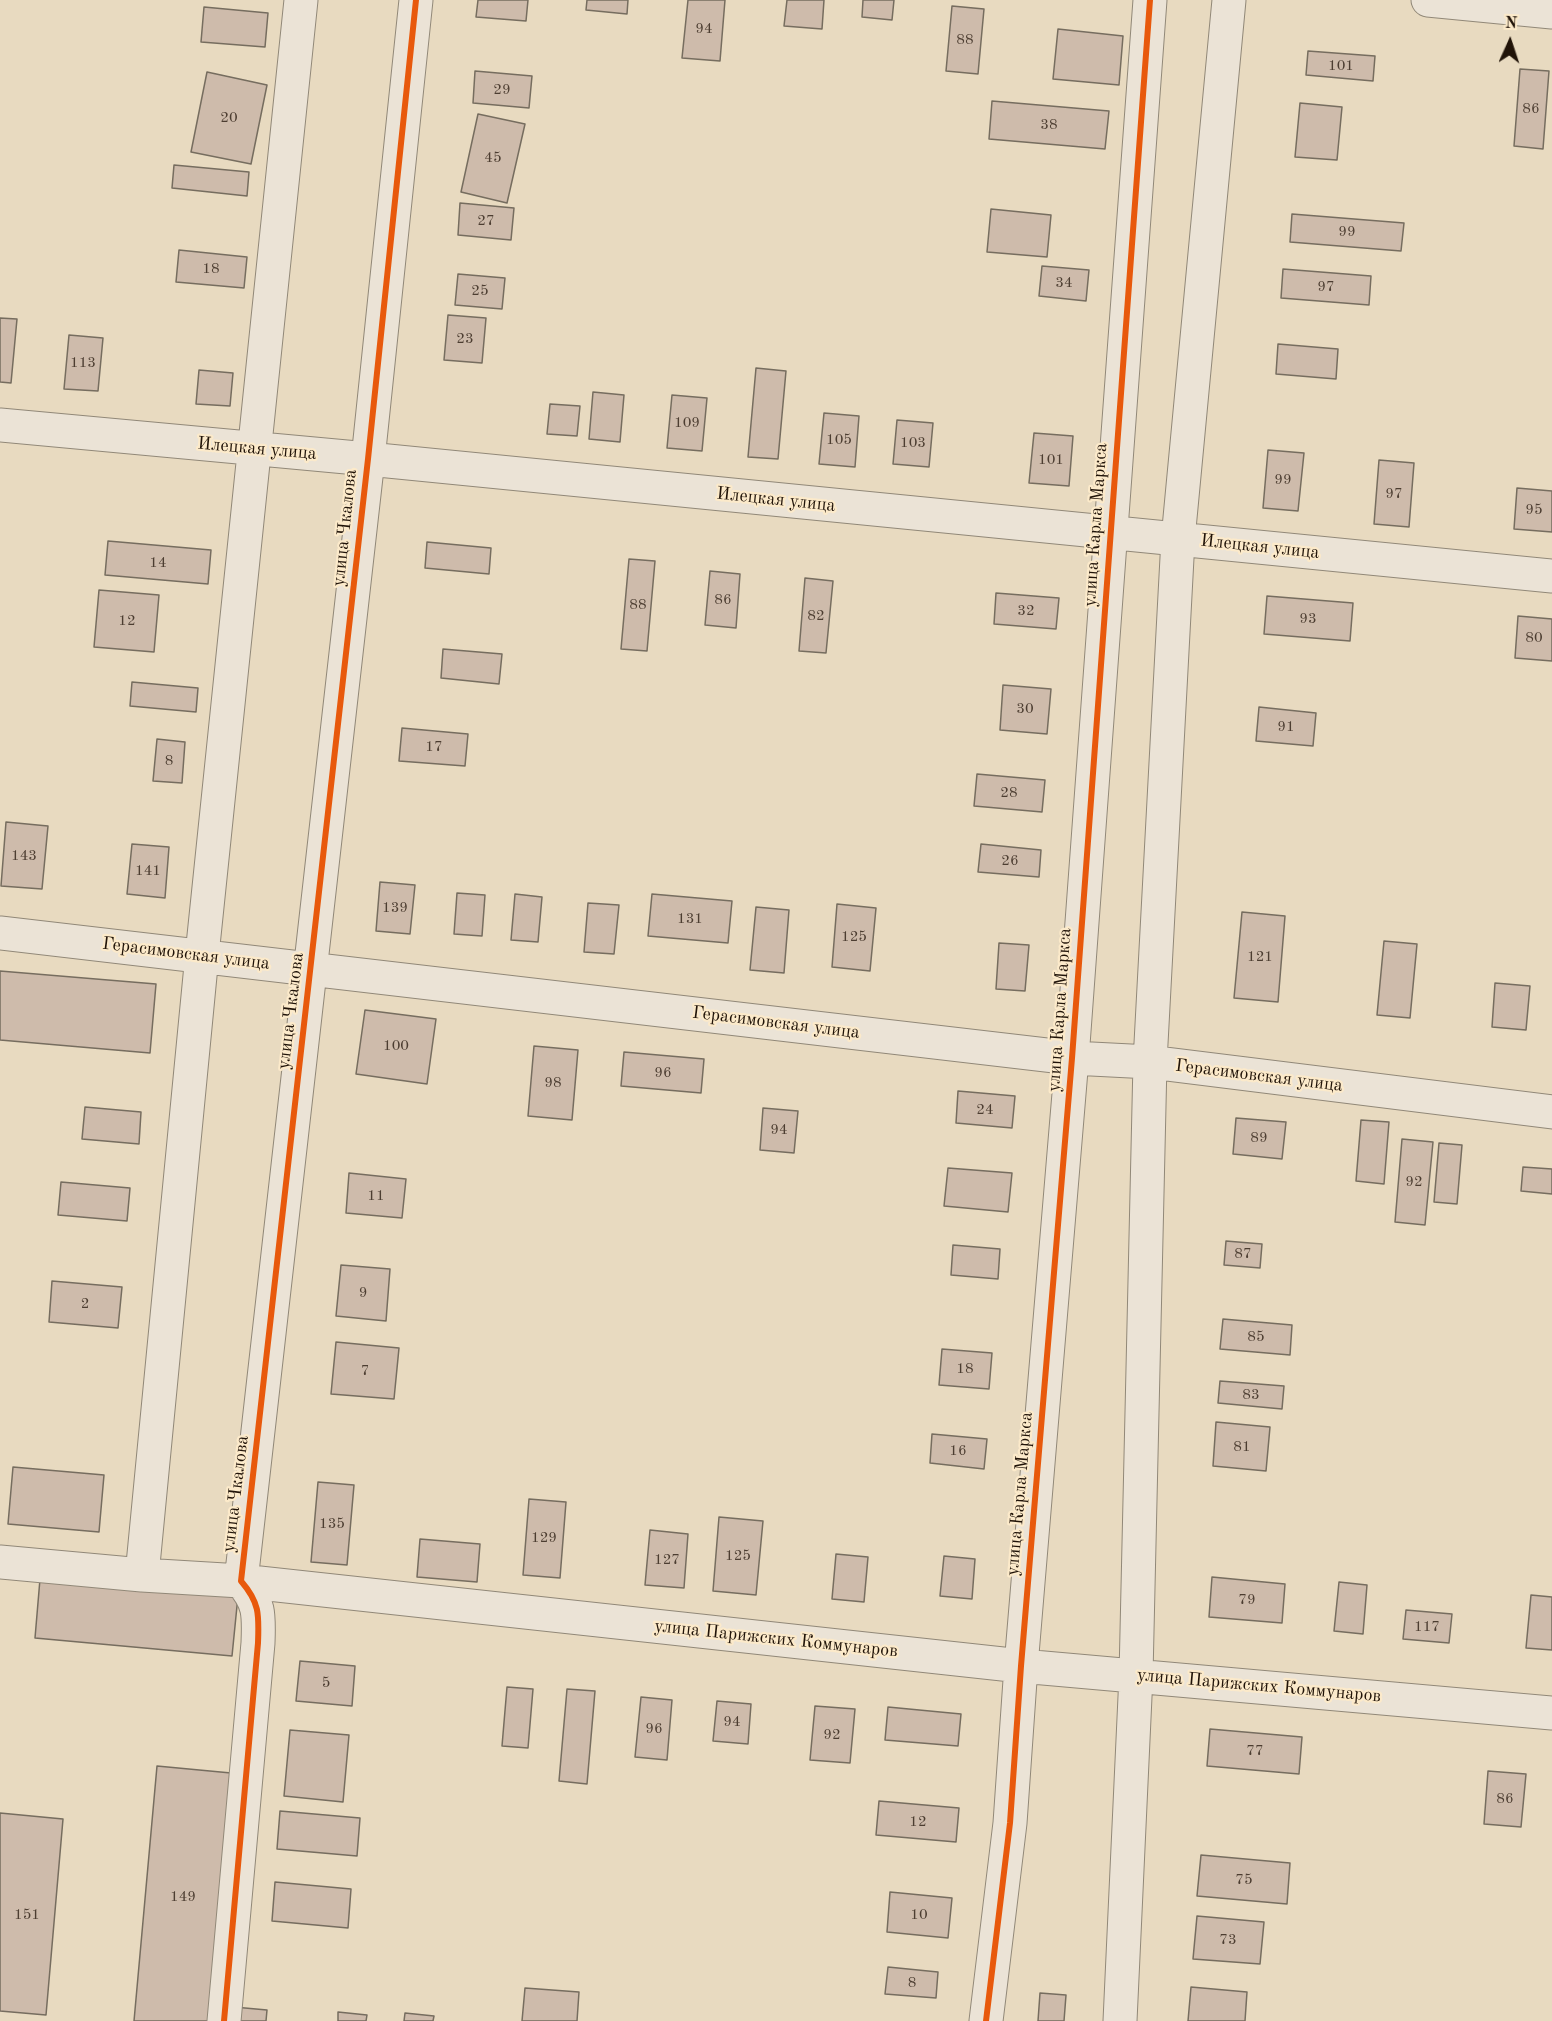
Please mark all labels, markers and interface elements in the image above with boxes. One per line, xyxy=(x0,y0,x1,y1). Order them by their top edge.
north arrow xyxy=(1480,12,1540,72)
text: N xyxy=(1504,16,1517,32)
house number: 94 xyxy=(695,20,713,38)
house number: 88 xyxy=(956,31,974,49)
house number: 101 xyxy=(1328,57,1354,75)
house number: 29 xyxy=(493,81,511,99)
house number: 86 xyxy=(1522,100,1540,118)
house number: 20 xyxy=(220,109,238,127)
house number: 38 xyxy=(1040,116,1058,134)
house number: 45 xyxy=(484,149,502,167)
house number: 27 xyxy=(477,212,495,230)
house number: 99 xyxy=(1338,223,1356,241)
house number: 18 xyxy=(202,260,220,278)
house number: 34 xyxy=(1055,274,1073,292)
house number: 97 xyxy=(1317,278,1335,296)
house number: 25 xyxy=(471,282,489,300)
house number: 23 xyxy=(456,330,474,348)
house number: 113 xyxy=(70,354,96,372)
house number: 109 xyxy=(674,414,700,432)
house number: 105 xyxy=(826,431,852,449)
street label: Илецкая улица xyxy=(197,433,317,465)
house number: 103 xyxy=(900,434,926,452)
street label: улица Карла Маркса xyxy=(1079,442,1113,608)
house number: 101 xyxy=(1038,451,1064,469)
street label: улица Чкалова xyxy=(328,468,362,588)
house number: 99 xyxy=(1274,471,1292,489)
street label: Илецкая улица xyxy=(715,483,837,517)
house number: 97 xyxy=(1385,485,1403,503)
house number: 95 xyxy=(1525,501,1543,519)
street label: Илецкая улица xyxy=(1199,530,1321,564)
house number: 14 xyxy=(149,554,167,572)
house number: 86 xyxy=(714,591,732,609)
house number: 88 xyxy=(629,596,647,614)
house number: 32 xyxy=(1017,602,1035,620)
house number: 82 xyxy=(807,607,825,625)
house number: 93 xyxy=(1299,610,1317,628)
house number: 12 xyxy=(118,612,136,630)
house number: 80 xyxy=(1525,629,1543,647)
house number: 30 xyxy=(1016,700,1034,718)
house number: 91 xyxy=(1277,718,1295,736)
house number: 17 xyxy=(425,738,443,756)
house number: 8 xyxy=(165,752,173,770)
house number: 28 xyxy=(1000,784,1018,802)
house number: 143 xyxy=(11,847,37,865)
house number: 26 xyxy=(1001,852,1019,870)
house number: 141 xyxy=(135,862,161,880)
house number: 139 xyxy=(382,899,408,917)
house number: 131 xyxy=(677,910,703,928)
street label: улица Карла Маркса xyxy=(1043,927,1077,1093)
house number: 125 xyxy=(841,928,867,946)
street label: Герасимовская улица xyxy=(101,933,271,975)
house number: 121 xyxy=(1247,948,1273,966)
street label: улица Чкалова xyxy=(273,951,309,1071)
street label: Герасимовская улица xyxy=(691,1002,861,1044)
house number: 100 xyxy=(383,1037,409,1055)
street label: Герасимовская улица xyxy=(1174,1055,1344,1097)
house number: 96 xyxy=(654,1064,672,1082)
house number: 98 xyxy=(544,1074,562,1092)
house number: 24 xyxy=(976,1101,994,1119)
house number: 94 xyxy=(770,1121,788,1139)
house number: 89 xyxy=(1250,1129,1268,1147)
house number: 92 xyxy=(1405,1173,1423,1191)
house number: 11 xyxy=(367,1187,385,1205)
house number: 87 xyxy=(1234,1245,1252,1263)
house number: 9 xyxy=(359,1284,367,1302)
house number: 2 xyxy=(81,1295,89,1313)
house number: 85 xyxy=(1247,1328,1265,1346)
house number: 18 xyxy=(956,1360,974,1378)
house number: 7 xyxy=(361,1362,369,1380)
house number: 83 xyxy=(1242,1386,1260,1404)
street label: улица Карла Маркса xyxy=(1002,1411,1038,1577)
street label: улица Чкалова xyxy=(218,1434,254,1554)
house number: 81 xyxy=(1233,1438,1251,1456)
house number: 16 xyxy=(949,1442,967,1460)
house number: 135 xyxy=(319,1515,345,1533)
house number: 129 xyxy=(531,1529,557,1547)
house number: 125 xyxy=(725,1547,751,1565)
house number: 127 xyxy=(654,1551,680,1569)
house number: 79 xyxy=(1238,1591,1256,1609)
street label: улица Парижских Коммунаров xyxy=(653,1615,899,1663)
house number: 117 xyxy=(1414,1618,1440,1636)
street label: улица Парижских Коммунаров xyxy=(1136,1665,1382,1707)
house number: 5 xyxy=(322,1674,330,1692)
house number: 94 xyxy=(723,1713,741,1731)
house number: 96 xyxy=(645,1720,663,1738)
house number: 92 xyxy=(823,1726,841,1744)
house number: 77 xyxy=(1246,1742,1264,1760)
house number: 86 xyxy=(1496,1790,1514,1808)
house number: 12 xyxy=(909,1813,927,1831)
house number: 75 xyxy=(1235,1871,1253,1889)
house number: 149 xyxy=(170,1888,196,1906)
house number: 151 xyxy=(14,1906,40,1924)
house number: 10 xyxy=(910,1906,928,1924)
house number: 73 xyxy=(1219,1931,1237,1949)
house number: 8 xyxy=(908,1974,916,1992)

